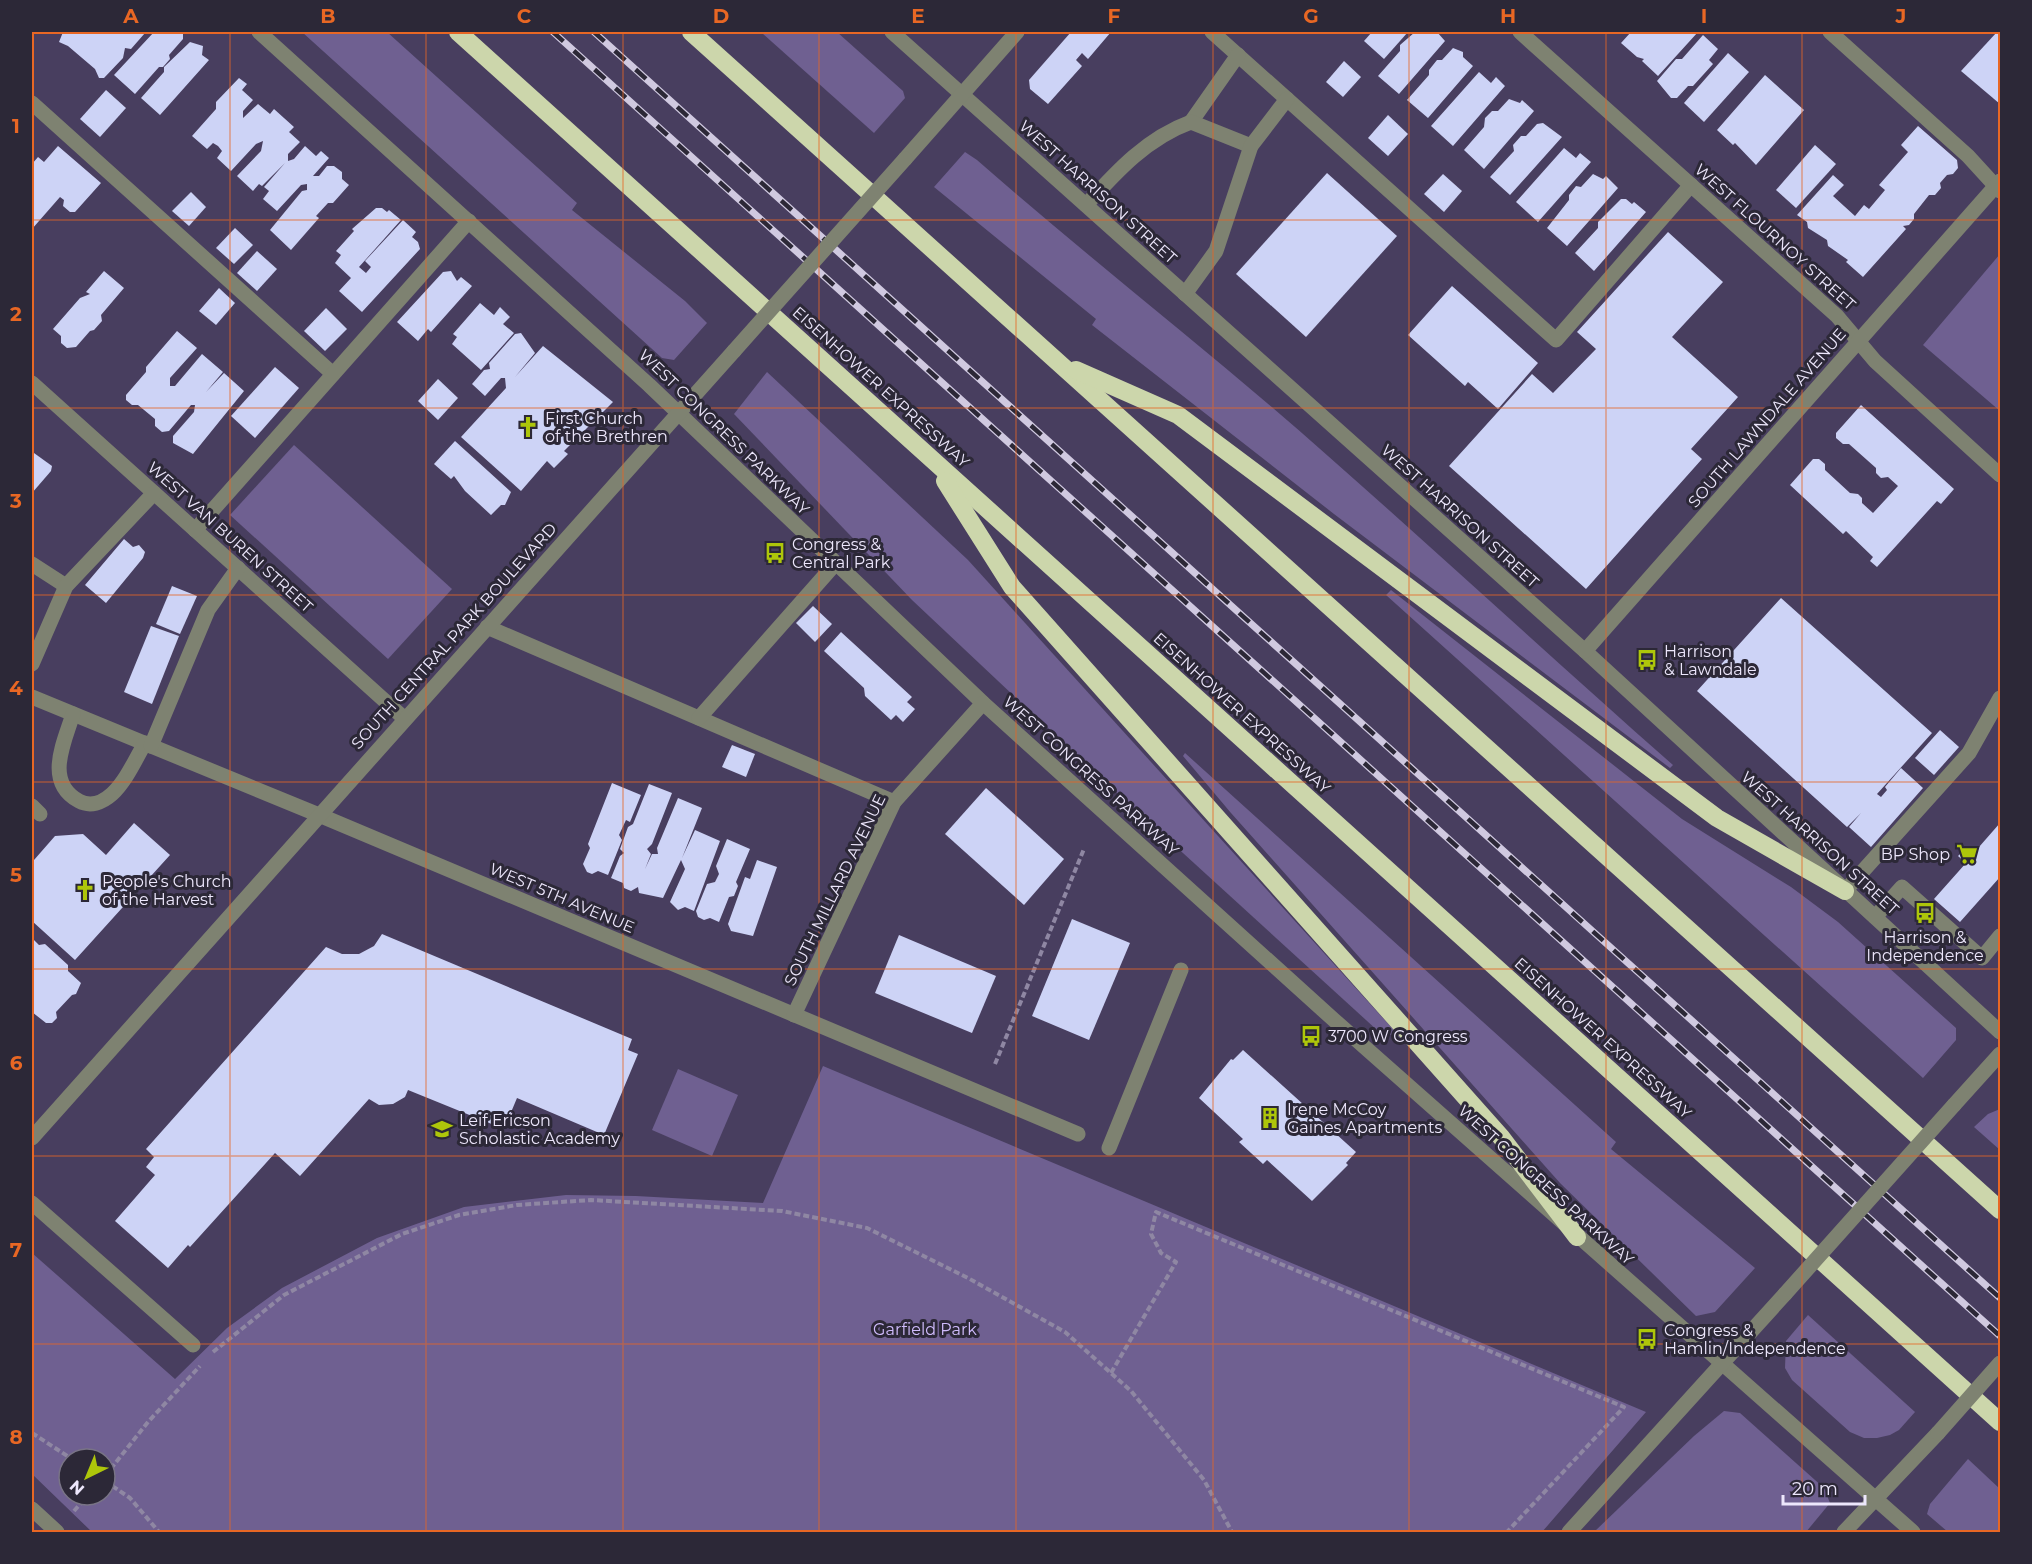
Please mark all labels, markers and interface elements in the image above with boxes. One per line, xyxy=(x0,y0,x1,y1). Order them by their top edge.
text: A xyxy=(122,4,139,28)
text: B xyxy=(320,4,336,28)
text: C xyxy=(517,4,532,28)
text: D xyxy=(713,4,729,28)
text: E xyxy=(911,4,925,28)
text: F xyxy=(1108,4,1121,28)
text: G xyxy=(1303,4,1319,28)
text: H xyxy=(1500,4,1516,28)
text: I xyxy=(1701,4,1707,28)
text: J xyxy=(1895,4,1906,28)
text: 1 xyxy=(12,114,20,138)
street label: WEST HARRISON STREET xyxy=(1015,116,1181,268)
street label: WEST FLOURNOY STREET xyxy=(1691,160,1860,315)
text: 2 xyxy=(10,302,22,326)
street label: EISENHOWER EXPRESSWAY xyxy=(789,303,974,472)
street label: SOUTH LAWNDALE AVENUE xyxy=(1684,325,1850,511)
street label: WEST CONGRESS PARKWAY xyxy=(635,345,814,519)
place label: First Church of the Brethren xyxy=(545,409,668,446)
church icon: First Church of the Brethren xyxy=(516,415,540,439)
street label: WEST HARRISON STREET xyxy=(1377,440,1543,592)
street label: WEST VAN BUREN STREET xyxy=(143,458,317,617)
text: 3 xyxy=(9,489,22,513)
street label: SOUTH CENTRAL PARK BOULEVARD xyxy=(347,519,561,753)
place label: Congress & Central Park xyxy=(792,535,891,572)
bus stop icon: Congress & Central Park xyxy=(763,541,787,565)
street label: EISENHOWER EXPRESSWAY xyxy=(1150,629,1335,798)
place label: Harrison & Lawndale xyxy=(1664,642,1757,679)
bus stop icon: Harrison & Lawndale xyxy=(1635,648,1659,672)
text: 4 xyxy=(9,676,23,700)
street label: WEST CONGRESS PARKWAY xyxy=(999,692,1183,860)
street label: WEST HARRISON STREET xyxy=(1737,767,1903,919)
street label: SOUTH MILLARD AVENUE xyxy=(780,791,890,989)
supermarket icon: BP Shop xyxy=(1955,842,1979,866)
place label: BP Shop xyxy=(1881,845,1950,864)
street label: WEST 5TH AVENUE xyxy=(487,859,637,937)
text: 5 xyxy=(10,863,22,887)
place label: People's Church of the Harvest xyxy=(102,872,231,909)
church icon: People's Church of the Harvest xyxy=(73,878,97,902)
bus stop icon: Harrison & Independence xyxy=(1913,901,1937,925)
place label: Harrison & Independence xyxy=(1866,928,1984,965)
street label: EISENHOWER EXPRESSWAY xyxy=(1511,954,1696,1123)
bus stop icon: 3700 W Congress xyxy=(1299,1024,1323,1048)
place label: 3700 W Congress xyxy=(1328,1027,1468,1046)
text: 6 xyxy=(10,1051,23,1075)
place label: Irene McCoy Gaines Apartments xyxy=(1287,1100,1442,1137)
street label: WEST CONGRESS PARKWAY xyxy=(1454,1101,1638,1269)
building icon: Irene McCoy Gaines Apartments xyxy=(1258,1106,1282,1130)
place label: Leif Ericson Scholastic Academy xyxy=(459,1111,620,1148)
school or university icon: Leif Ericson Scholastic Academy xyxy=(430,1117,454,1141)
text: 7 xyxy=(10,1238,22,1262)
park label: Garfield Park xyxy=(873,1320,977,1339)
place label: Congress & Hamlin/Independence xyxy=(1664,1321,1846,1358)
bus stop icon: Congress & Hamlin/Independence xyxy=(1635,1327,1659,1351)
text: 8 xyxy=(9,1425,23,1449)
north arrow xyxy=(57,1447,117,1507)
scale bar xyxy=(1783,1468,1866,1506)
text: N xyxy=(66,1476,88,1499)
text: 20 m xyxy=(1792,1478,1838,1500)

